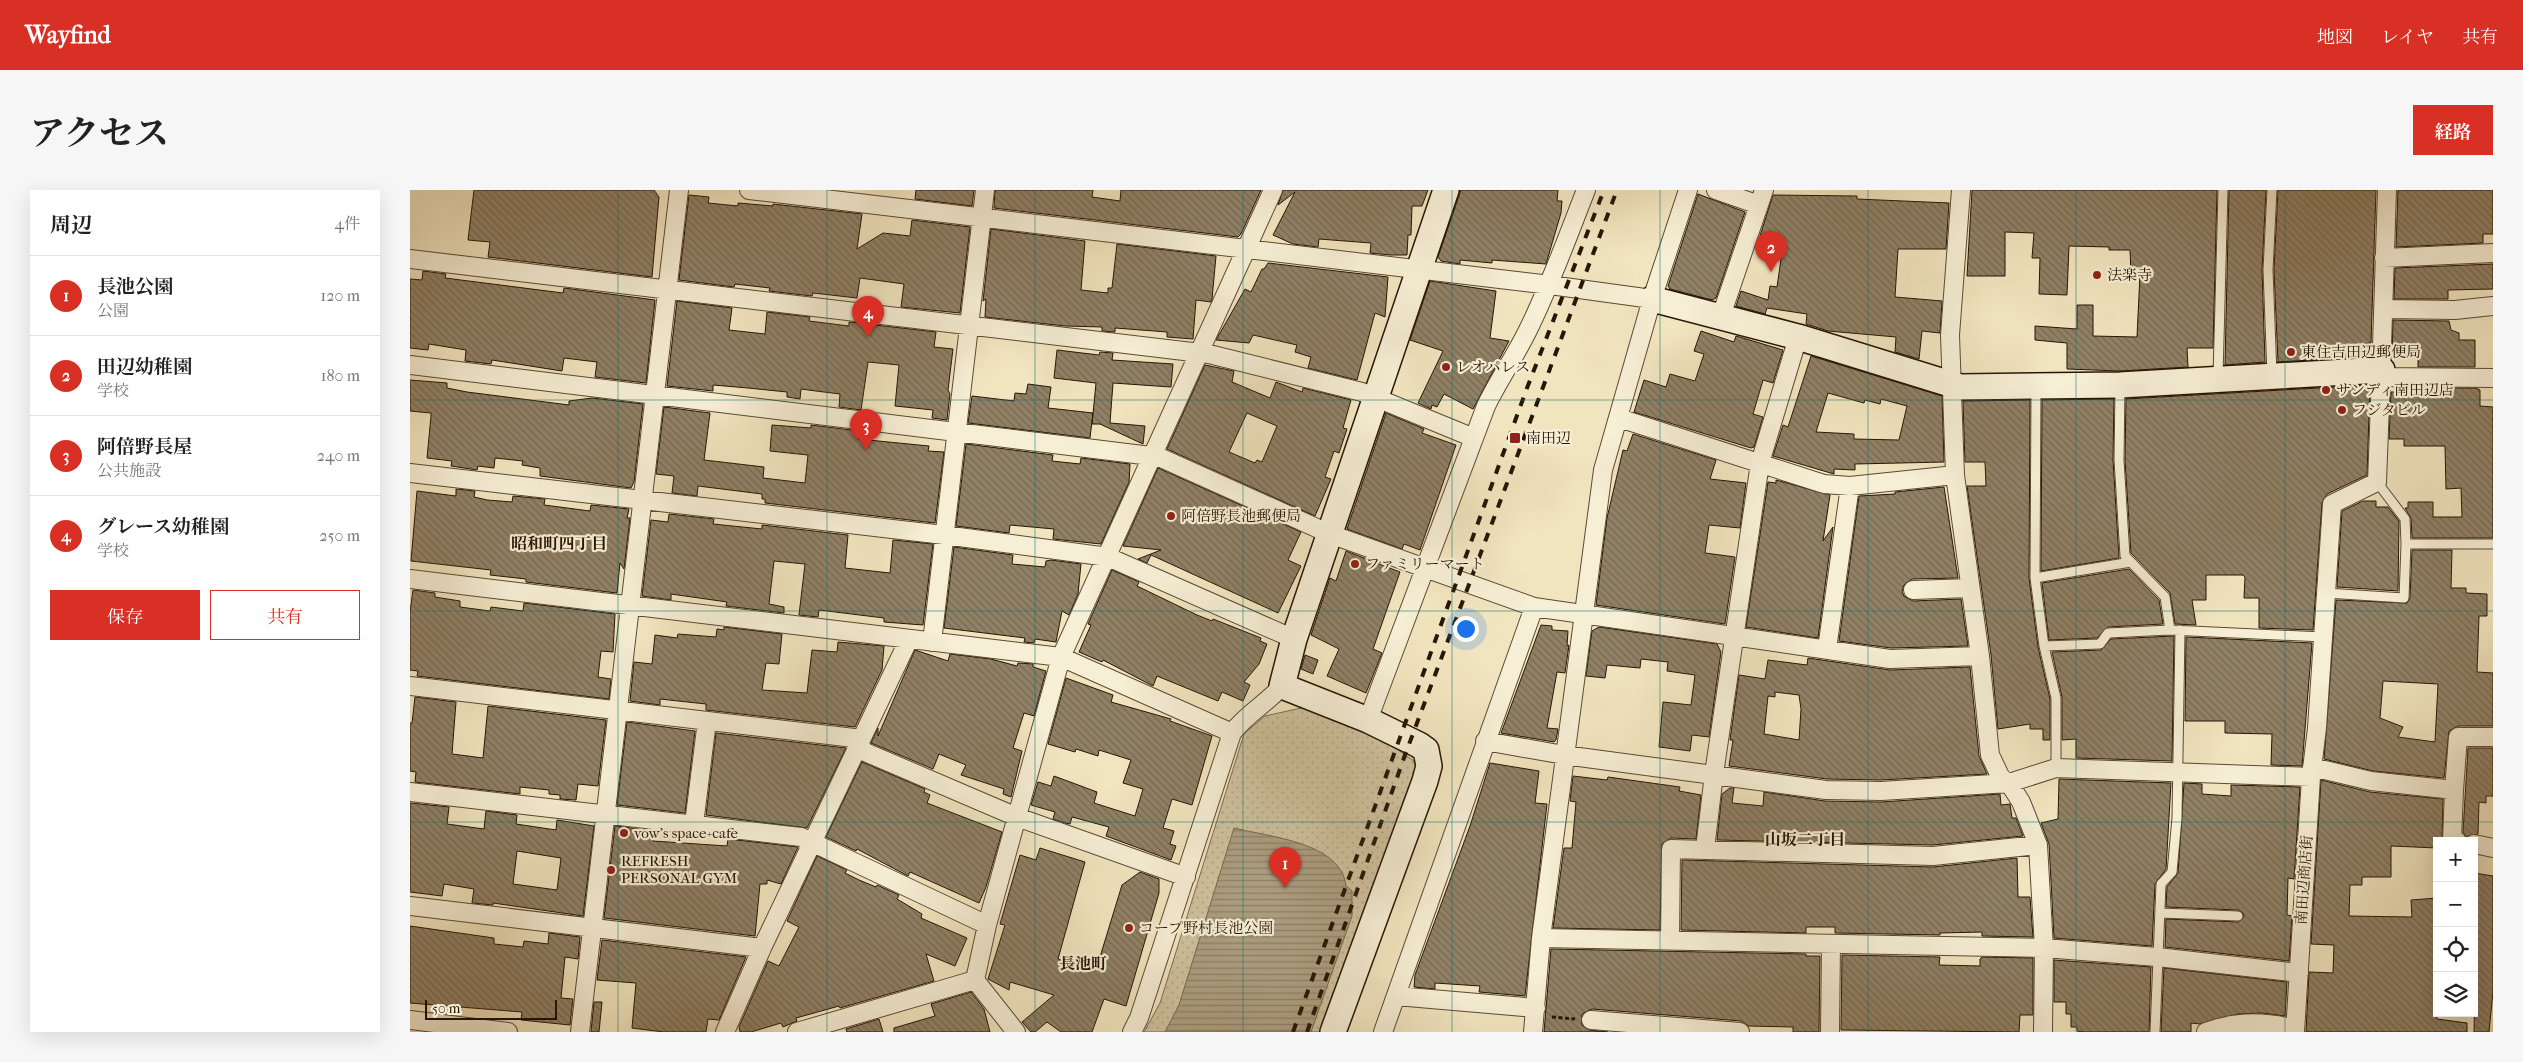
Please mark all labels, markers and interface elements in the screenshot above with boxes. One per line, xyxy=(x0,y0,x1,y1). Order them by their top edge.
text: Wayfind xyxy=(25,21,111,49)
text: 地図 xyxy=(2317,27,2353,48)
text: レイヤ xyxy=(2381,27,2434,48)
text: 共有 xyxy=(2462,27,2498,48)
button: 経路 xyxy=(2413,105,2493,155)
text: アクセス xyxy=(30,113,169,154)
text: 周辺 xyxy=(50,213,92,237)
text: 4件 xyxy=(335,214,360,233)
pin: 2 xyxy=(1755,231,1787,272)
place label: 法楽寺 xyxy=(2107,266,2152,284)
marker: 法楽寺 xyxy=(2091,269,2103,281)
text: 長池公園 xyxy=(97,276,173,298)
text: 1 xyxy=(63,286,69,305)
text: 120 m xyxy=(321,286,360,305)
pin: 4 xyxy=(852,296,884,337)
text: 公園 xyxy=(97,301,129,320)
place label: 東住吉田辺郵便局 xyxy=(2301,343,2421,361)
marker: 東住吉田辺郵便局 xyxy=(2285,346,2297,358)
text: 田辺幼稚園 xyxy=(97,356,192,378)
place label: レオパレス xyxy=(1456,358,1530,376)
marker: レオパレス xyxy=(1440,361,1452,373)
text: 2 xyxy=(62,366,70,385)
text: 180 m xyxy=(321,366,360,385)
text: 学校 xyxy=(97,381,129,400)
place label: サンディ南田辺店 xyxy=(2336,381,2454,399)
marker: サンディ南田辺店 xyxy=(2320,384,2332,396)
place label: フジタビル xyxy=(2352,401,2426,419)
marker: フジタビル xyxy=(2336,404,2348,416)
pin: 3 xyxy=(850,409,882,450)
place label: 南田辺 xyxy=(1526,429,1571,447)
marker: 南田辺 xyxy=(1508,431,1522,445)
text: 阿倍野長屋 xyxy=(97,436,192,458)
text: 3 xyxy=(63,446,69,465)
text: 240 m xyxy=(317,446,360,465)
text: 公共施設 xyxy=(97,461,161,480)
place label: 阿倍野長池郵便局 xyxy=(1181,507,1301,525)
marker: 阿倍野長池郵便局 xyxy=(1165,510,1177,522)
text: グレース幼稚園 xyxy=(97,516,229,538)
text: 4 xyxy=(61,526,71,545)
text: 250 m xyxy=(319,526,360,545)
district label: 昭和町四丁目 xyxy=(511,534,607,553)
text: 学校 xyxy=(97,541,129,560)
place label: ファミリーマート xyxy=(1365,555,1485,573)
marker: ファミリーマート xyxy=(1349,558,1361,570)
button: 保存 xyxy=(50,590,200,640)
button: 共有 xyxy=(210,590,360,640)
your location xyxy=(1453,616,1479,642)
place label: vow's space+cafe xyxy=(634,824,739,842)
marker: vow's space+cafe xyxy=(618,827,630,839)
district label: 山坂二丁目 xyxy=(1765,830,1845,849)
street label: 南田辺商店街 xyxy=(2292,834,2316,926)
map controls xyxy=(2433,837,2478,1017)
button: + xyxy=(2433,837,2478,882)
pin: 1 xyxy=(1269,847,1301,888)
place label: REFRESH PERSONAL GYM xyxy=(621,852,737,887)
marker: REFRESH PERSONAL GYM xyxy=(605,864,617,876)
button: − xyxy=(2433,882,2478,927)
place label: コープ野村長池公園 xyxy=(1139,919,1273,937)
marker: コープ野村長池公園 xyxy=(1123,922,1135,934)
button: locate xyxy=(2433,927,2478,972)
district label: 長池町 xyxy=(1059,954,1107,973)
button: layers xyxy=(2433,972,2478,1017)
scale bar xyxy=(425,997,558,1020)
text: 50 m xyxy=(432,1000,460,1017)

